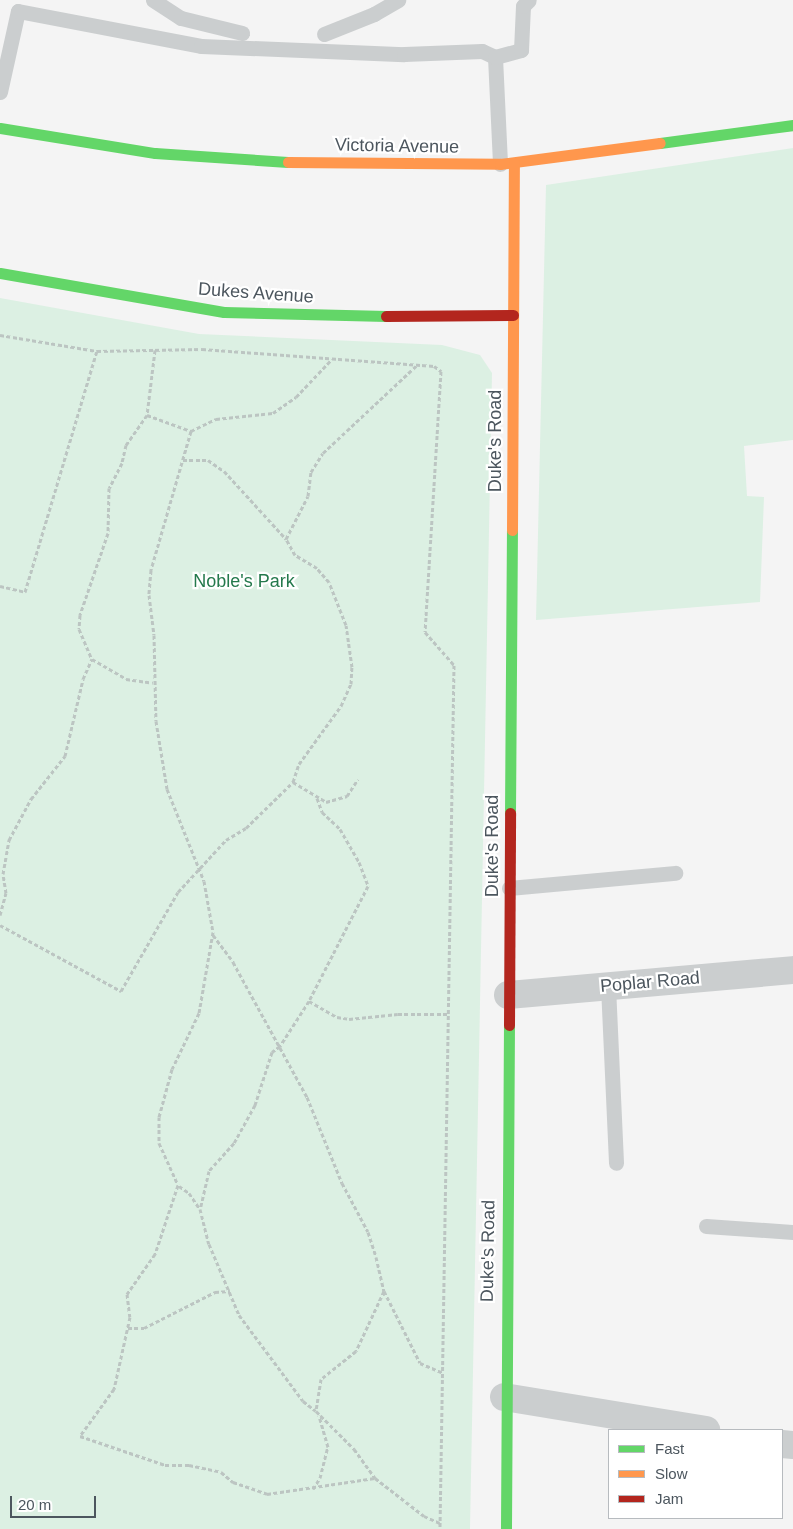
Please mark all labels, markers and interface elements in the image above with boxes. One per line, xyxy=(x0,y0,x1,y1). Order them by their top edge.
street label: Victoria Avenue xyxy=(334,134,460,158)
street label: Dukes Avenue xyxy=(197,278,315,308)
street label: Duke's Road xyxy=(484,390,506,492)
park label: Noble's Park xyxy=(193,570,295,592)
street label: Duke's Road xyxy=(481,795,503,897)
street label: Poplar Road xyxy=(599,967,701,997)
street label: Duke's Road xyxy=(476,1200,500,1302)
legend xyxy=(608,1429,783,1519)
text: Fast xyxy=(655,1440,684,1457)
text: Slow xyxy=(655,1465,688,1482)
scale bar xyxy=(12,1486,99,1518)
text: Jam xyxy=(655,1490,683,1507)
text: 20 m xyxy=(18,1496,51,1513)

